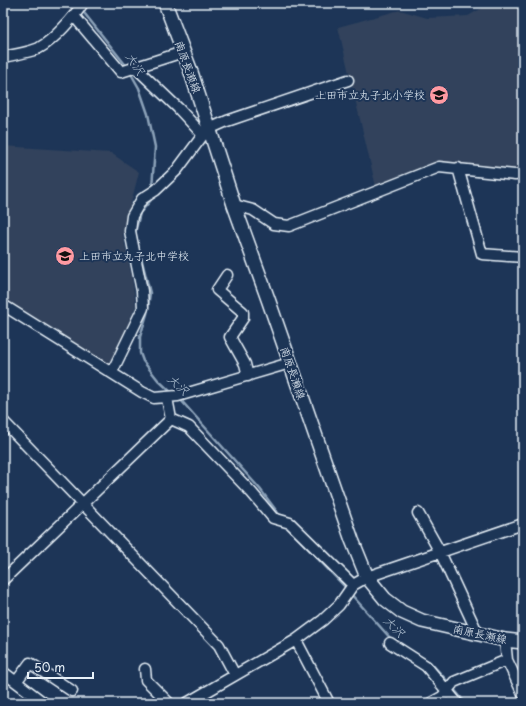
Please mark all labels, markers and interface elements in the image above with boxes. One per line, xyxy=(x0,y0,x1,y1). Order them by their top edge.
street label: 南原長瀬線 xyxy=(171,38,206,96)
water label: 大沢 xyxy=(122,48,150,79)
school or university icon: 上田市立丸子北小学校 xyxy=(428,84,450,106)
place label: 上田市立丸子北小学校 xyxy=(315,86,425,103)
school or university icon: 上田市立丸子北中学校 xyxy=(54,245,76,267)
place label: 上田市立丸子北中学校 xyxy=(79,247,189,264)
street label: 南原長瀬線 xyxy=(276,344,310,402)
water label: 大沢 xyxy=(164,370,194,400)
water label: 大沢 xyxy=(380,611,410,642)
street label: 南原長瀬線 xyxy=(451,619,509,648)
scale bar xyxy=(28,654,93,680)
text: 50 m xyxy=(34,658,65,676)

